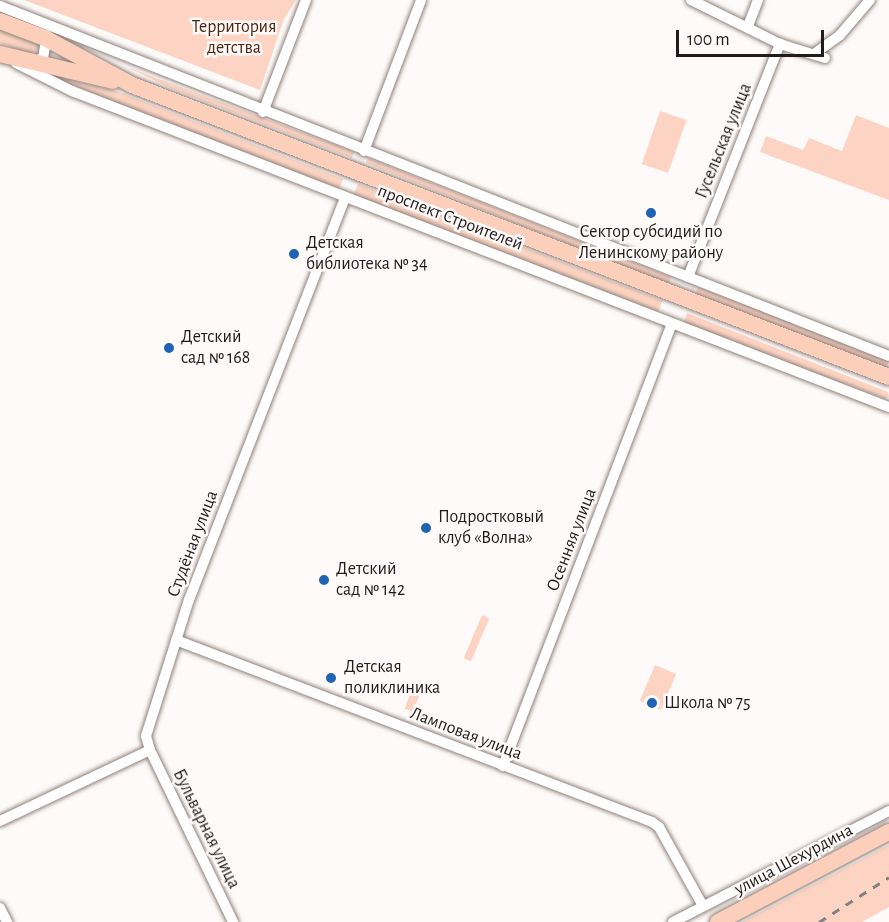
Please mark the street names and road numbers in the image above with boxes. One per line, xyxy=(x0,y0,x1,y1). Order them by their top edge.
street label: Гусельская улица xyxy=(691,80,757,202)
street label: проспект Строителей xyxy=(374,180,526,256)
street label: Осенняя улица xyxy=(542,485,602,595)
street label: Студёная улица xyxy=(163,487,223,601)
street label: Ламповая улица xyxy=(407,703,525,765)
street label: Бульварная улица xyxy=(168,766,244,892)
street label: улица Шехурдина xyxy=(731,820,857,900)

